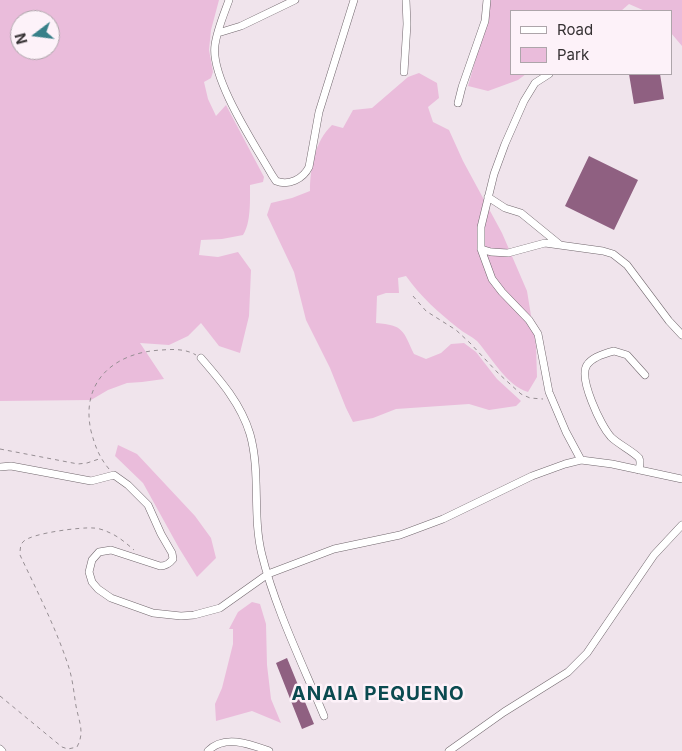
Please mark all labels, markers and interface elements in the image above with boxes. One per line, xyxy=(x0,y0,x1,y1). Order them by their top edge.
north arrow xyxy=(10,10,60,60)
legend xyxy=(510,10,672,75)
text: Road xyxy=(557,20,593,39)
text: N xyxy=(11,31,31,46)
text: Park xyxy=(557,45,589,64)
district label: ANAIA PEQUENO xyxy=(290,683,466,705)

